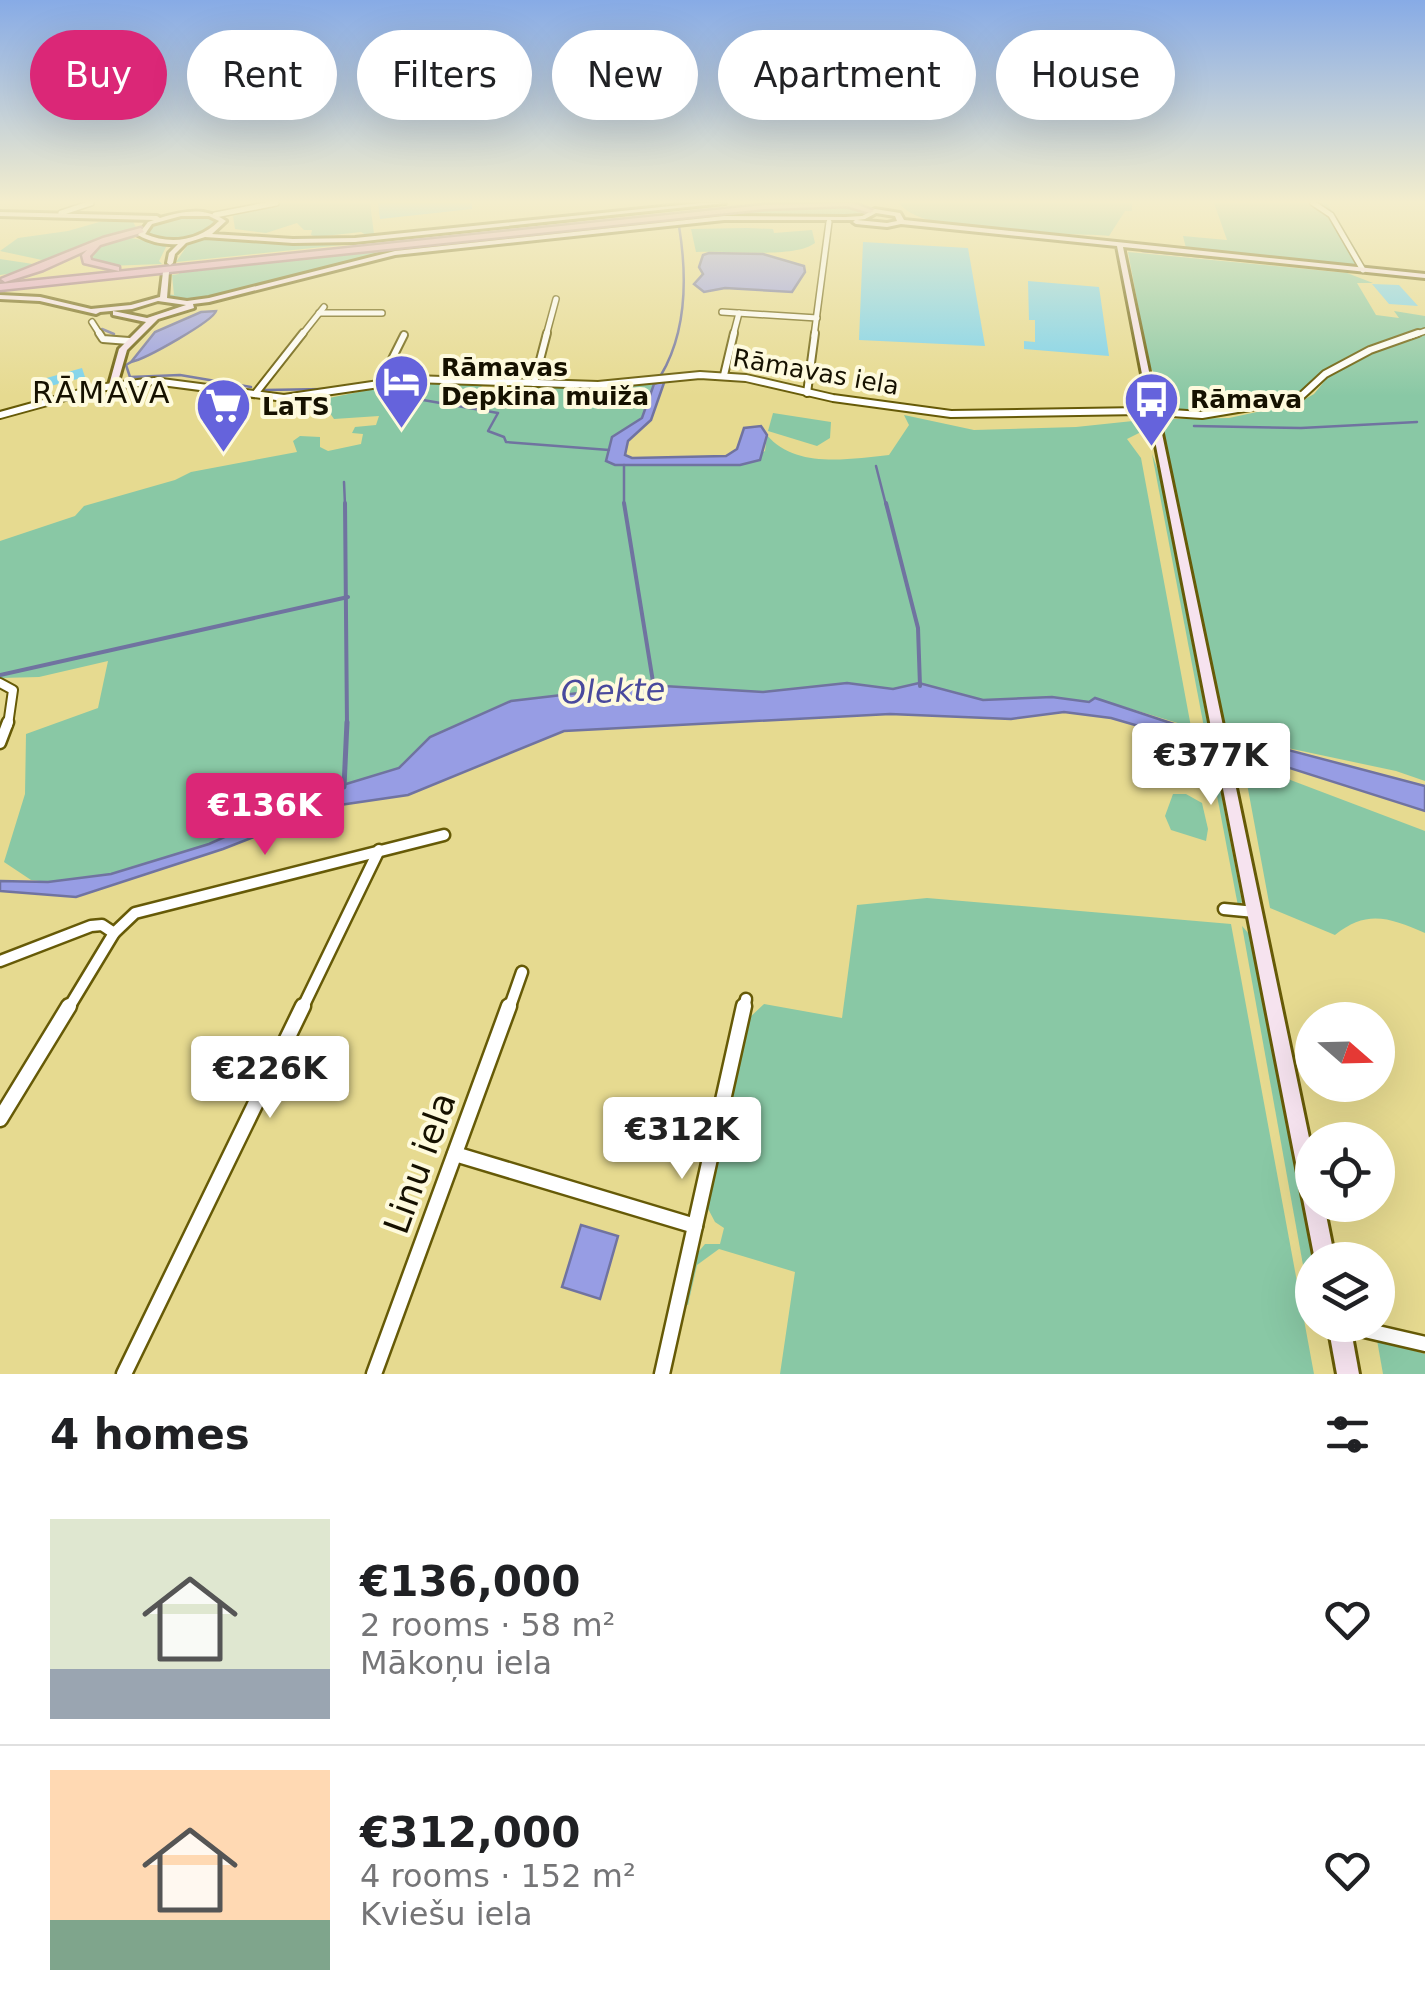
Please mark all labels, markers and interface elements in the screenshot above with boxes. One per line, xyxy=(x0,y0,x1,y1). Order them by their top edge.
chip: Buy xyxy=(30,30,167,120)
chip: Rent xyxy=(187,30,337,120)
chip: Filters xyxy=(357,30,532,120)
chip: New xyxy=(552,30,698,120)
chip: Apartment xyxy=(718,30,976,120)
chip: House xyxy=(996,30,1175,120)
street label: Rāmavas iela xyxy=(731,343,901,401)
hotel icon: Rāmavas Depkina muiža xyxy=(372,351,432,430)
place label: Rāmavas Depkina muiža xyxy=(441,353,649,411)
bus stop icon: Rāmava xyxy=(1121,369,1181,448)
district label: RĀMAVA xyxy=(32,375,172,410)
supermarket icon: LaTS xyxy=(193,376,253,455)
place label: Rāmava xyxy=(1190,385,1302,414)
place label: LaTS xyxy=(262,392,330,421)
water label: Olekte xyxy=(560,670,666,712)
pin: €377K xyxy=(1141,723,1281,808)
text: €377K xyxy=(1154,736,1268,774)
pin: €136K xyxy=(195,773,335,858)
text: €136K xyxy=(208,786,322,824)
north arrow xyxy=(1295,1002,1395,1102)
map controls xyxy=(1295,1002,1395,1342)
pin: €226K xyxy=(200,1036,340,1121)
text: €226K xyxy=(213,1049,327,1087)
street label: Linu iela xyxy=(376,1087,464,1239)
pin: €312K xyxy=(612,1097,752,1182)
text: €312K xyxy=(625,1110,739,1148)
button: locate xyxy=(1295,1122,1395,1222)
button: layers xyxy=(1295,1242,1395,1342)
icon: filters xyxy=(1320,1407,1375,1462)
text: 4 homes xyxy=(50,1410,250,1459)
text: €136,000 xyxy=(360,1557,581,1606)
icon: home xyxy=(130,1559,250,1679)
icon: heart xyxy=(1320,1592,1375,1647)
text: 2 rooms · 58 m² xyxy=(360,1606,615,1644)
text: Mākoņu iela xyxy=(360,1644,552,1682)
text: €312,000 xyxy=(360,1808,581,1857)
icon: home xyxy=(130,1810,250,1930)
icon: heart xyxy=(1320,1843,1375,1898)
text: 4 rooms · 152 m² xyxy=(360,1857,636,1895)
text: Kviešu iela xyxy=(360,1895,533,1933)

